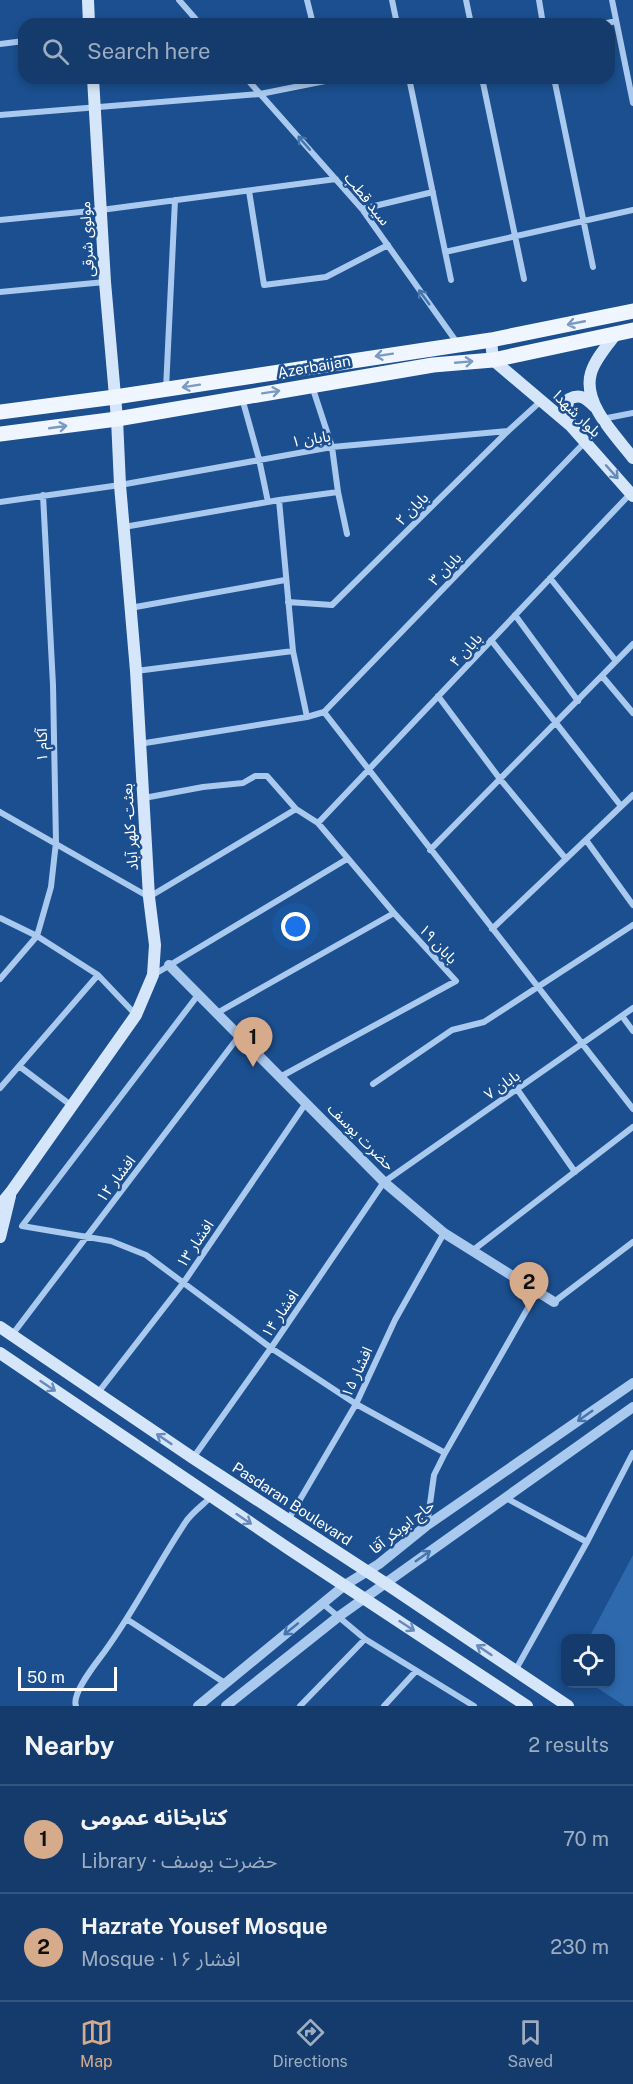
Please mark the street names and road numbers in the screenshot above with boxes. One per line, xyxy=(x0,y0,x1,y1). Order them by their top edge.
street label: سید قطب xyxy=(341,169,394,229)
street label: مولوی شرقی xyxy=(76,201,98,277)
street label: Azerbaijan xyxy=(276,352,352,381)
street label: بلوار شهدا xyxy=(549,387,605,441)
street label: بابان ۱ xyxy=(290,427,332,451)
street label: بابان ۲ xyxy=(392,489,432,529)
street label: بابان ۳ xyxy=(425,549,465,589)
street label: بابان ۴ xyxy=(446,629,486,671)
street label: آکام ۱ xyxy=(33,727,53,762)
street label: بعثت- کلهر آباد xyxy=(118,783,142,871)
street label: بابان ۱۹ xyxy=(415,920,461,968)
street label: بابان ۷ xyxy=(481,1066,523,1104)
street label: حضرت یوسف xyxy=(324,1100,398,1174)
street label: افشار ۱۲ xyxy=(93,1152,139,1206)
street label: افشار ۱۳ xyxy=(173,1217,217,1271)
street label: افشار ۱۴ xyxy=(258,1287,302,1341)
street label: افشار ۱۵ xyxy=(337,1344,377,1400)
street label: Pasdaran Boulevard xyxy=(229,1459,355,1549)
street label: حاج ابوبکر آقا xyxy=(366,1496,440,1560)

